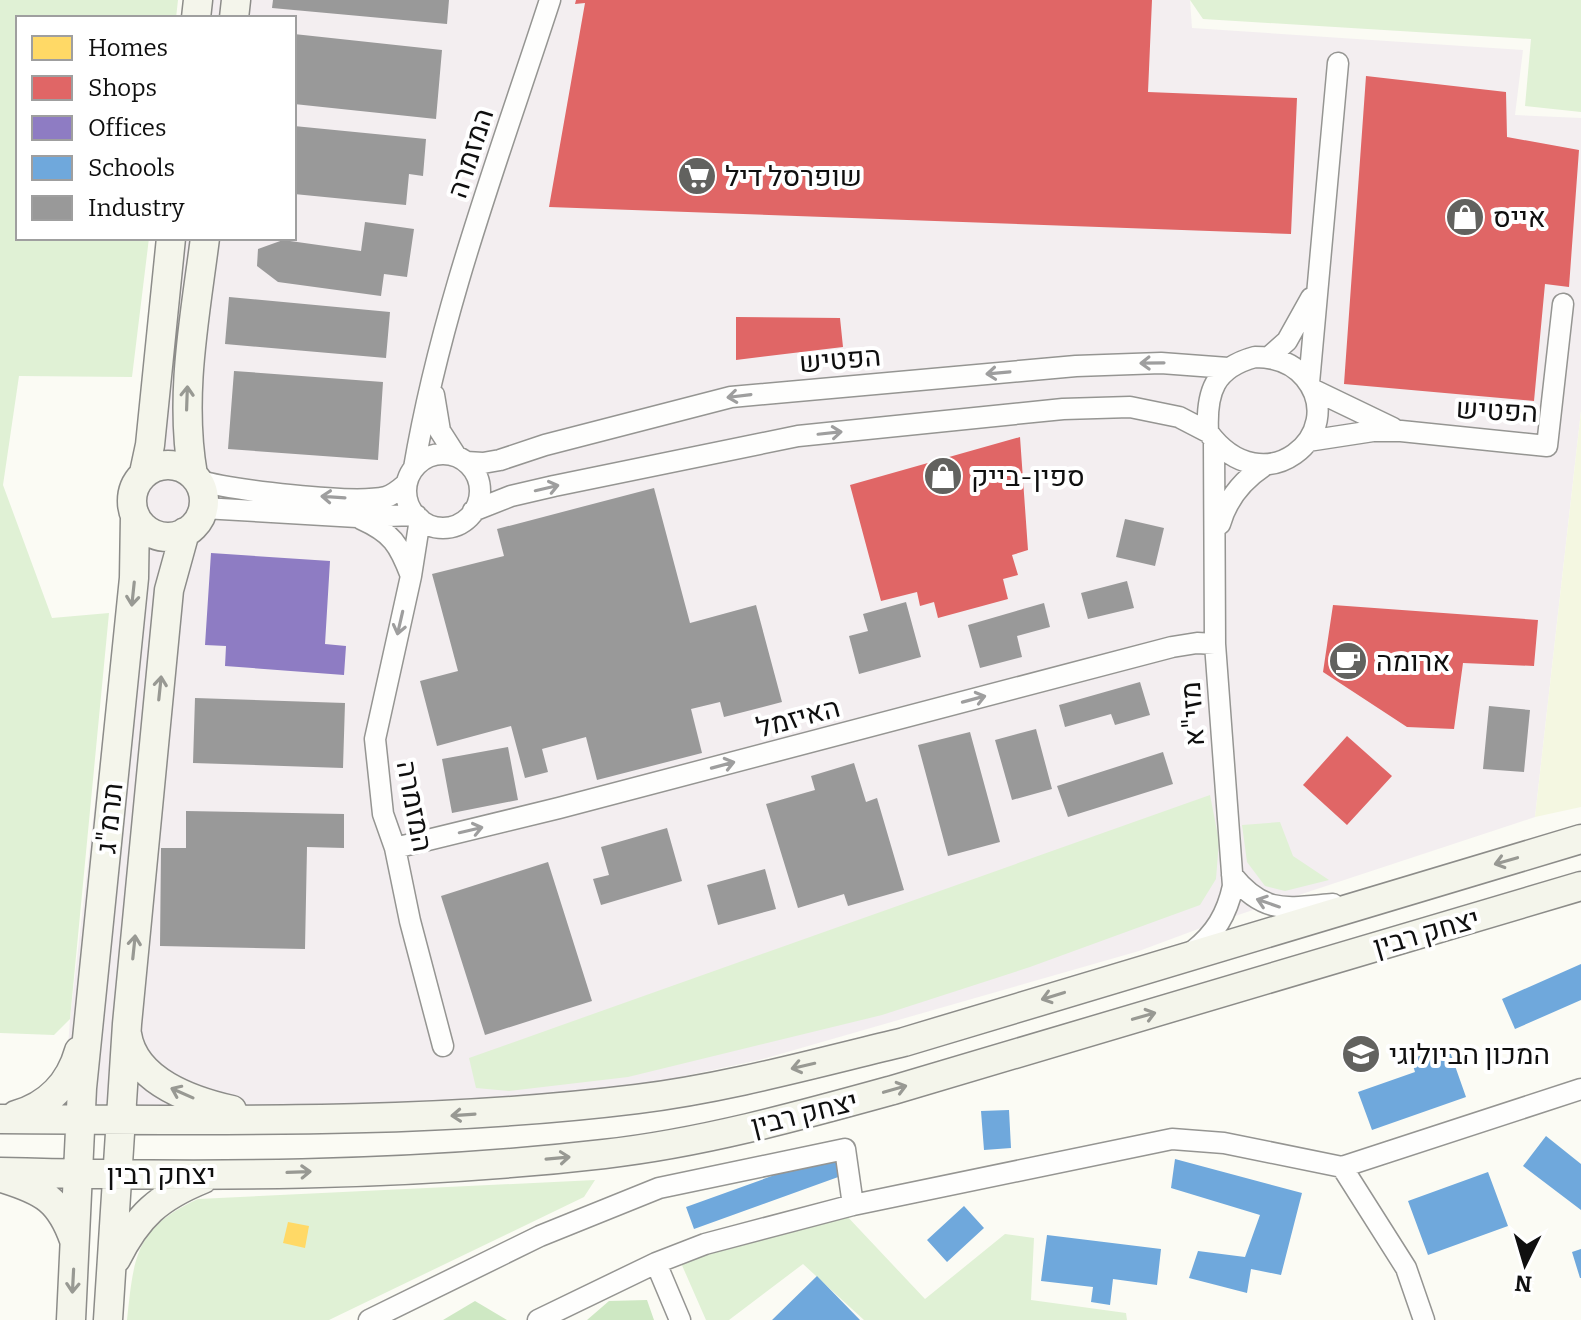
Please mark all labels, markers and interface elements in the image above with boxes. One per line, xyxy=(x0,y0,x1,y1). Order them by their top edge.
legend xyxy=(16,16,296,240)
text: Homes xyxy=(88,34,168,62)
text: Shops xyxy=(88,74,157,102)
street label: המזמרה xyxy=(441,104,500,202)
text: Offices xyxy=(88,114,166,142)
text: Schools xyxy=(88,154,175,182)
supermarket icon: שופרסל דיל xyxy=(676,155,718,197)
place label: שופרסל דיל xyxy=(725,160,862,193)
text: Industry xyxy=(88,194,185,222)
shop icon: אייס xyxy=(1444,196,1486,238)
place label: אייס xyxy=(1493,201,1546,234)
street label: הפטיש xyxy=(798,339,882,380)
one-way arrow xyxy=(1139,356,1166,371)
one-way arrow xyxy=(985,366,1012,381)
one-way arrow xyxy=(180,385,195,412)
one-way arrow xyxy=(726,389,753,404)
street label: הפטיש xyxy=(1455,392,1539,429)
one-way arrow xyxy=(816,425,843,440)
shop icon: ספין-בייק xyxy=(922,455,964,497)
place label: ספין-בייק xyxy=(971,460,1085,493)
one-way arrow xyxy=(534,479,560,494)
one-way arrow xyxy=(320,489,347,504)
one-way arrow xyxy=(125,580,140,607)
one-way arrow xyxy=(392,610,407,635)
cafe icon: ארומה xyxy=(1327,640,1369,682)
place label: ארומה xyxy=(1376,645,1450,678)
one-way arrow xyxy=(152,675,167,702)
street label: מזי"א xyxy=(1174,680,1211,747)
street label: האיזמל xyxy=(753,691,843,744)
one-way arrow xyxy=(961,691,986,706)
one-way arrow xyxy=(709,757,735,772)
street label: המזמרה xyxy=(390,758,439,854)
street label: תרמ"ג xyxy=(89,781,130,855)
one-way arrow xyxy=(457,821,483,836)
one-way arrow xyxy=(1494,854,1520,869)
one-way arrow xyxy=(1256,895,1281,910)
street label: יצחק רבין xyxy=(1369,902,1483,963)
one-way arrow xyxy=(127,934,142,961)
one-way arrow xyxy=(1041,990,1066,1004)
one-way arrow xyxy=(1131,1008,1156,1022)
school or university icon: המכון הביולוגי xyxy=(1340,1033,1382,1075)
place label: המכון הביולוגי xyxy=(1389,1038,1550,1071)
one-way arrow xyxy=(790,1059,816,1074)
one-way arrow xyxy=(881,1081,907,1096)
street label: יצחק רבין xyxy=(747,1084,861,1143)
one-way arrow xyxy=(170,1085,194,1100)
one-way arrow xyxy=(450,1108,477,1123)
one-way arrow xyxy=(544,1150,571,1165)
street label: יצחק רבין xyxy=(107,1158,215,1191)
one-way arrow xyxy=(285,1164,312,1179)
north arrow xyxy=(1485,1224,1565,1304)
one-way arrow xyxy=(66,1268,81,1294)
text: N xyxy=(1514,1269,1533,1298)

